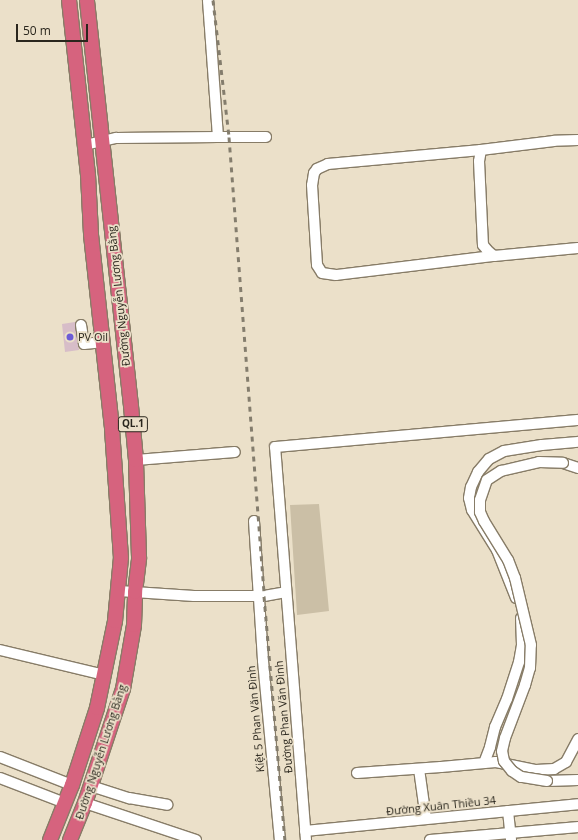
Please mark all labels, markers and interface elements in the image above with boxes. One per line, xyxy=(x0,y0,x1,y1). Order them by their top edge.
scale bar xyxy=(18,16,90,42)
text: 50 m xyxy=(23,22,51,39)
street label: Đường Nguyễn Lương Bằng xyxy=(105,225,133,367)
place label: PV Oil xyxy=(78,330,108,344)
marker: PV Oil xyxy=(65,332,75,342)
road number: QL.1 xyxy=(117,416,149,432)
street label: Đường Phan Văn Đình xyxy=(272,660,296,774)
street label: Kiệt 5 Phan Văn Đình xyxy=(245,665,267,773)
street label: Đường Nguyễn Lương Bằng xyxy=(73,683,129,821)
street label: Đường Xuân Thiều 34 xyxy=(385,794,497,818)

